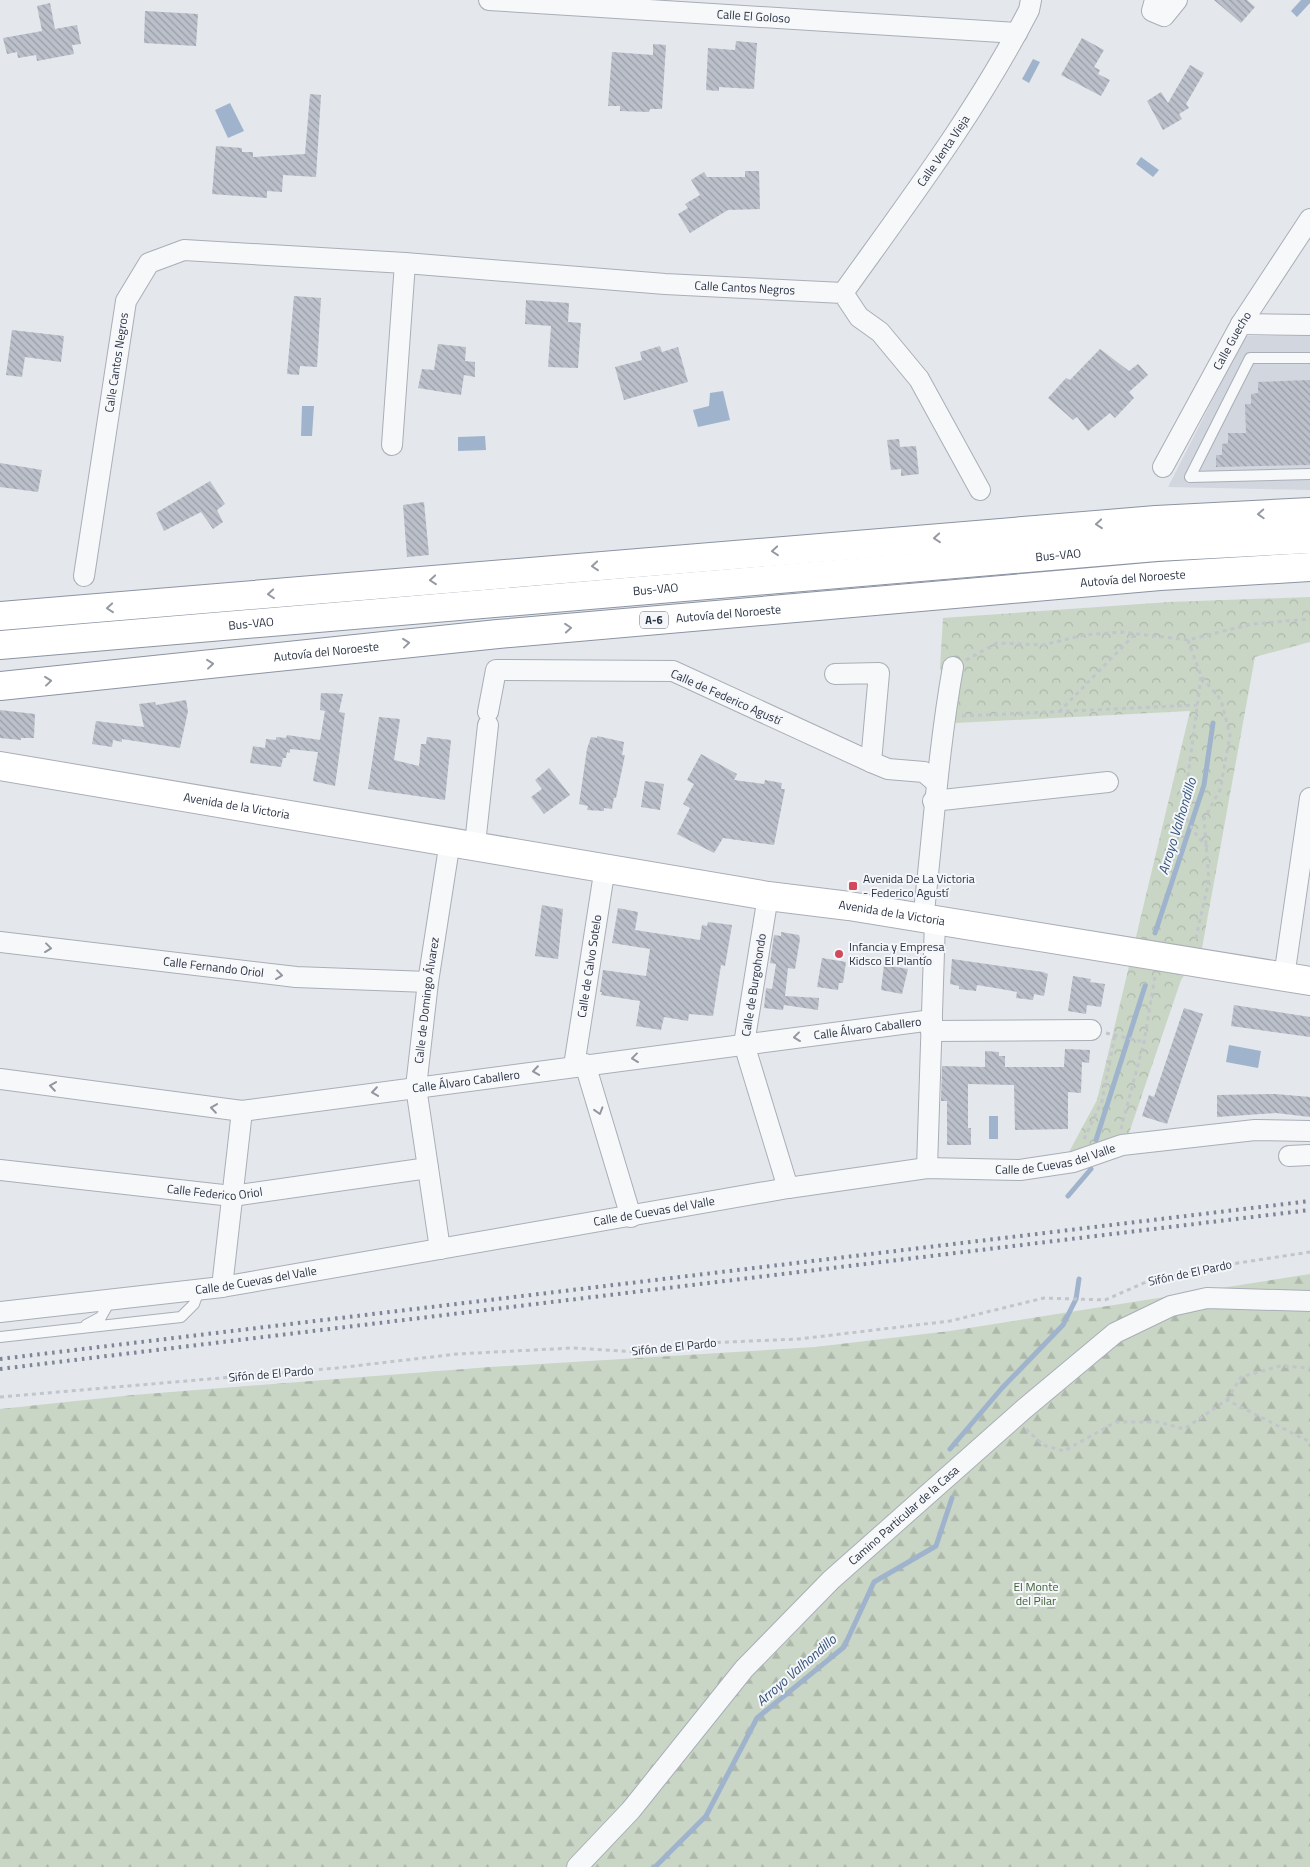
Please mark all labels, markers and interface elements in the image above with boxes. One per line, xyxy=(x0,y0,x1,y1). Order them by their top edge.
street label: Calle El Goloso xyxy=(716,4,791,28)
street label: Calle Venta Vieja xyxy=(912,111,974,190)
street label: Calle Cantos Negros xyxy=(694,275,796,300)
street label: Calle Guecho xyxy=(1208,307,1256,373)
street label: Calle Cantos Negros xyxy=(99,311,133,414)
one-way arrow xyxy=(1257,509,1265,520)
one-way arrow xyxy=(1095,519,1103,530)
one-way arrow xyxy=(933,532,941,543)
street label: Bus-VAO xyxy=(1035,543,1082,566)
one-way arrow xyxy=(771,546,779,557)
one-way arrow xyxy=(591,561,599,572)
street label: Autovía del Noroeste xyxy=(1079,564,1186,592)
one-way arrow xyxy=(429,574,437,585)
street label: Bus-VAO xyxy=(632,578,679,600)
one-way arrow xyxy=(267,588,275,599)
street label: Autovía del Noroeste xyxy=(675,599,782,627)
one-way arrow xyxy=(105,602,113,613)
street label: Bus-VAO xyxy=(227,612,275,635)
road number: A-6 xyxy=(640,612,668,628)
one-way arrow xyxy=(564,622,572,633)
street label: Autovía del Noroeste xyxy=(273,637,380,666)
one-way arrow xyxy=(403,638,411,649)
one-way arrow xyxy=(206,659,214,670)
street label: Calle de Federico Agustí xyxy=(668,664,786,730)
one-way arrow xyxy=(45,676,53,687)
water label: Arroyo Valhondillo xyxy=(1152,774,1202,877)
street label: Avenida de la Victoria xyxy=(182,787,291,824)
place label: Avenida De La Victoria - Federico Agustí xyxy=(863,869,975,902)
marker: Avenida De La Victoria - Federico Agustí xyxy=(847,880,859,892)
street label: Avenida de la Victoria xyxy=(838,895,947,930)
street label: Calle de Calvo Sotelo xyxy=(572,913,606,1019)
street label: Calle de Burgohondo xyxy=(736,932,771,1038)
street label: Calle de Domingo Álvarez xyxy=(409,936,444,1065)
place label: Infancia y Empresa Kidsco El Plantío xyxy=(849,937,944,970)
one-way arrow xyxy=(45,942,53,953)
marker: Infancia y Empresa Kidsco El Plantío xyxy=(833,948,845,960)
street label: Calle Fernando Oriol xyxy=(162,951,265,982)
one-way arrow xyxy=(276,969,284,980)
street label: Calle Álvaro Caballero xyxy=(812,1012,922,1045)
one-way arrow xyxy=(792,1031,800,1042)
one-way arrow xyxy=(631,1052,639,1063)
street label: Calle Álvaro Caballero xyxy=(411,1064,521,1097)
one-way arrow xyxy=(532,1065,540,1076)
one-way arrow xyxy=(49,1082,58,1092)
one-way arrow xyxy=(371,1087,380,1097)
one-way arrow xyxy=(210,1103,218,1114)
one-way arrow xyxy=(593,1106,603,1114)
street label: Calle de Cuevas del Valle xyxy=(995,1138,1118,1179)
street label: Calle Federico Oriol xyxy=(166,1179,264,1205)
street label: Calle de Cuevas del Valle xyxy=(592,1191,716,1231)
street label: Sifón de El Pardo xyxy=(1146,1254,1234,1291)
street label: Calle de Cuevas del Valle xyxy=(194,1261,318,1299)
street label: Sifón de El Pardo xyxy=(631,1333,717,1360)
street label: Sifón de El Pardo xyxy=(228,1360,314,1387)
street label: Camino Particular de la Casa xyxy=(844,1461,963,1569)
park label: El Monte del Pilar xyxy=(1013,1577,1059,1610)
water label: Arroyo Valhondillo xyxy=(751,1628,841,1710)

